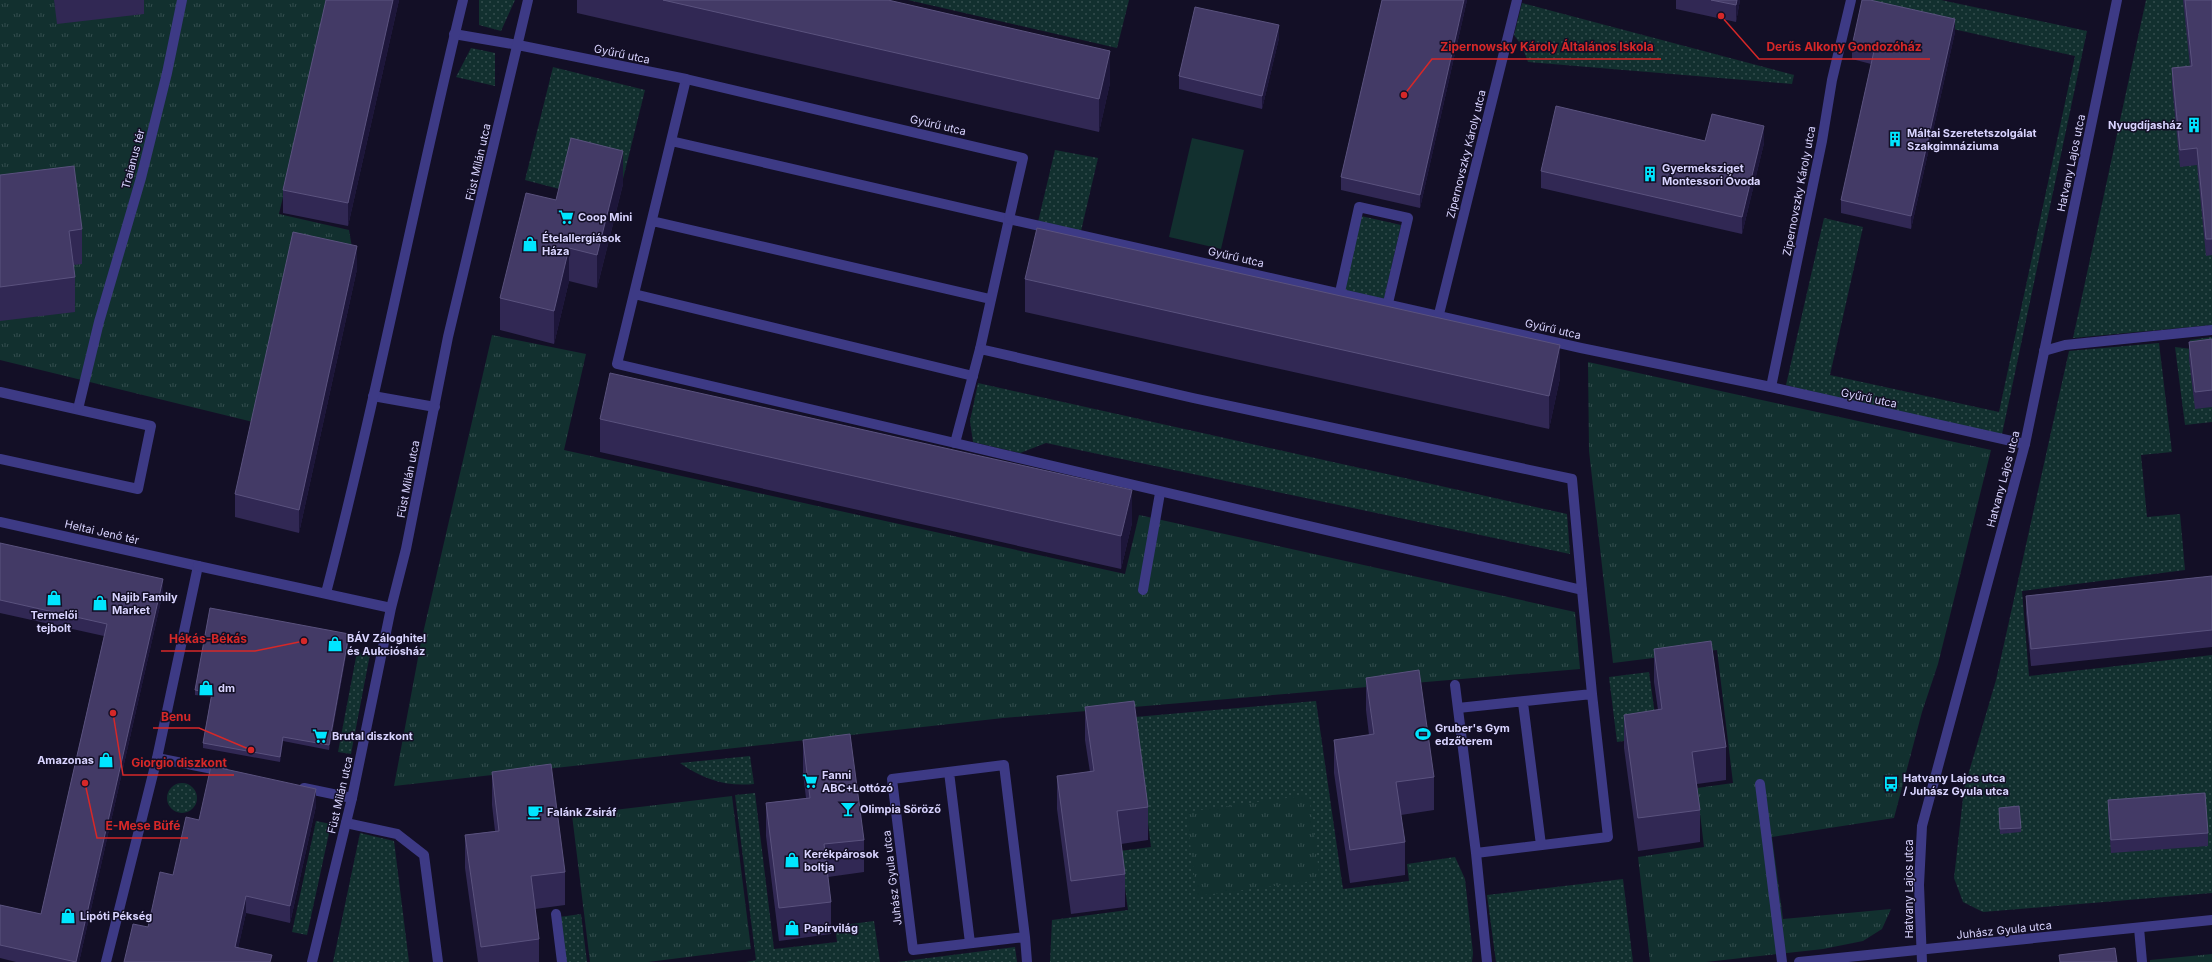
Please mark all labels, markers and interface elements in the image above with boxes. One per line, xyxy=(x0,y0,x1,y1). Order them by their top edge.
callout: Zipernowsky Károly Általános Iskola xyxy=(1432,35,1661,59)
callout: Derűs Alkony Gondozóház xyxy=(1759,35,1930,59)
text: Zipernowsky Károly Általános Iskola xyxy=(1440,39,1654,54)
text: Derűs Alkony Gondozóház xyxy=(1766,39,1922,54)
street label: Gyűrű utca xyxy=(593,41,651,67)
street label: Zipernovszky Károly utca xyxy=(1443,88,1489,220)
street label: Gyűrű utca xyxy=(909,112,967,138)
street label: Hatvany Lajos utca xyxy=(2054,113,2088,213)
building icon: Nyugdíjasház xyxy=(2185,116,2203,134)
place label: Nyugdíjasház xyxy=(2108,118,2182,132)
street label: Füst Milán utca xyxy=(462,122,494,202)
street label: Zipernovszky Károly utca xyxy=(1780,125,1818,257)
place label: Máltai Szeretetszolgálat Szakgimnáziuma xyxy=(1907,126,2037,153)
street label: Traianus tér xyxy=(118,127,148,191)
building icon: Máltai Szeretetszolgálat Szakgimnáziuma xyxy=(1886,130,1904,148)
place label: Gyermeksziget Montessori Óvoda xyxy=(1662,161,1760,188)
building icon: Gyermeksziget Montessori Óvoda xyxy=(1641,165,1659,183)
supermarket icon: Coop Mini xyxy=(557,208,575,226)
place label: Coop Mini xyxy=(578,210,632,224)
place label: Ételallergiások Háza xyxy=(542,231,621,258)
shop icon: Ételallergiások Háza xyxy=(521,235,539,253)
street label: Gyűrű utca xyxy=(1207,244,1265,270)
street label: Gyűrű utca xyxy=(1524,316,1582,342)
street label: Gyűrű utca xyxy=(1840,385,1898,411)
street label: Hatvany Lajos utca xyxy=(1983,429,2023,529)
street label: Füst Milán utca xyxy=(394,439,422,519)
street label: Heltai Jenő tér xyxy=(63,517,141,547)
shop icon: Termelői tejbolt xyxy=(45,589,63,607)
place label: Najib Family Market xyxy=(112,590,178,617)
shop icon: Najib Family Market xyxy=(91,594,109,612)
place label: Termelői tejbolt xyxy=(31,608,77,635)
callout: Hékás-Békás xyxy=(161,627,255,651)
text: Hékás-Békás xyxy=(169,631,247,646)
place label: BÁV Záloghitel és Aukciósház xyxy=(347,631,426,658)
shop icon: BÁV Záloghitel és Aukciósház xyxy=(326,635,344,653)
shop icon: dm xyxy=(197,679,215,697)
place label: dm xyxy=(218,681,235,695)
callout: Benu xyxy=(153,704,199,728)
text: Benu xyxy=(161,709,191,724)
place label: Gruber's Gym edzőterem xyxy=(1435,721,1510,748)
sports icon: Gruber's Gym edzőterem xyxy=(1414,725,1432,743)
supermarket icon: Brutal diszkont xyxy=(311,727,329,745)
place label: Brutal diszkont xyxy=(332,729,413,743)
shop icon: Amazonas xyxy=(97,751,115,769)
callout: Giorgio diszkont xyxy=(123,751,234,775)
place label: Amazonas xyxy=(37,753,94,767)
text: Giorgio diszkont xyxy=(131,755,227,770)
street label: Füst Milán utca xyxy=(324,755,356,835)
place label: Fanni ABC+Lottózó xyxy=(822,768,893,795)
place label: Hatvany Lajos utca / Juhász Gyula utca xyxy=(1903,771,2009,798)
supermarket icon: Fanni ABC+Lottózó xyxy=(801,772,819,790)
bus stop icon: Hatvany Lajos utca / Juhász Gyula utca xyxy=(1882,775,1900,793)
bar icon: Olimpia Söröző xyxy=(839,800,857,818)
place label: Olimpia Söröző xyxy=(860,802,941,816)
cafe icon: Falánk Zsiráf xyxy=(526,803,544,821)
place label: Falánk Zsiráf xyxy=(547,805,617,819)
callout: E-Mese Büfé xyxy=(97,814,188,838)
text: E-Mese Büfé xyxy=(105,818,181,833)
street label: Juhász Gyula utca xyxy=(879,830,905,926)
street label: Hatvany Lajos utca xyxy=(1902,839,1916,939)
place label: Kerékpárosok boltja xyxy=(804,847,879,874)
shop icon: Kerékpárosok boltja xyxy=(783,851,801,869)
shop icon: Lipóti Pékség xyxy=(59,907,77,925)
place label: Lipóti Pékség xyxy=(80,909,152,923)
street label: Juhász Gyula utca xyxy=(1956,918,2052,942)
shop icon: Papírvilág xyxy=(783,919,801,937)
place label: Papírvilág xyxy=(804,921,858,935)

